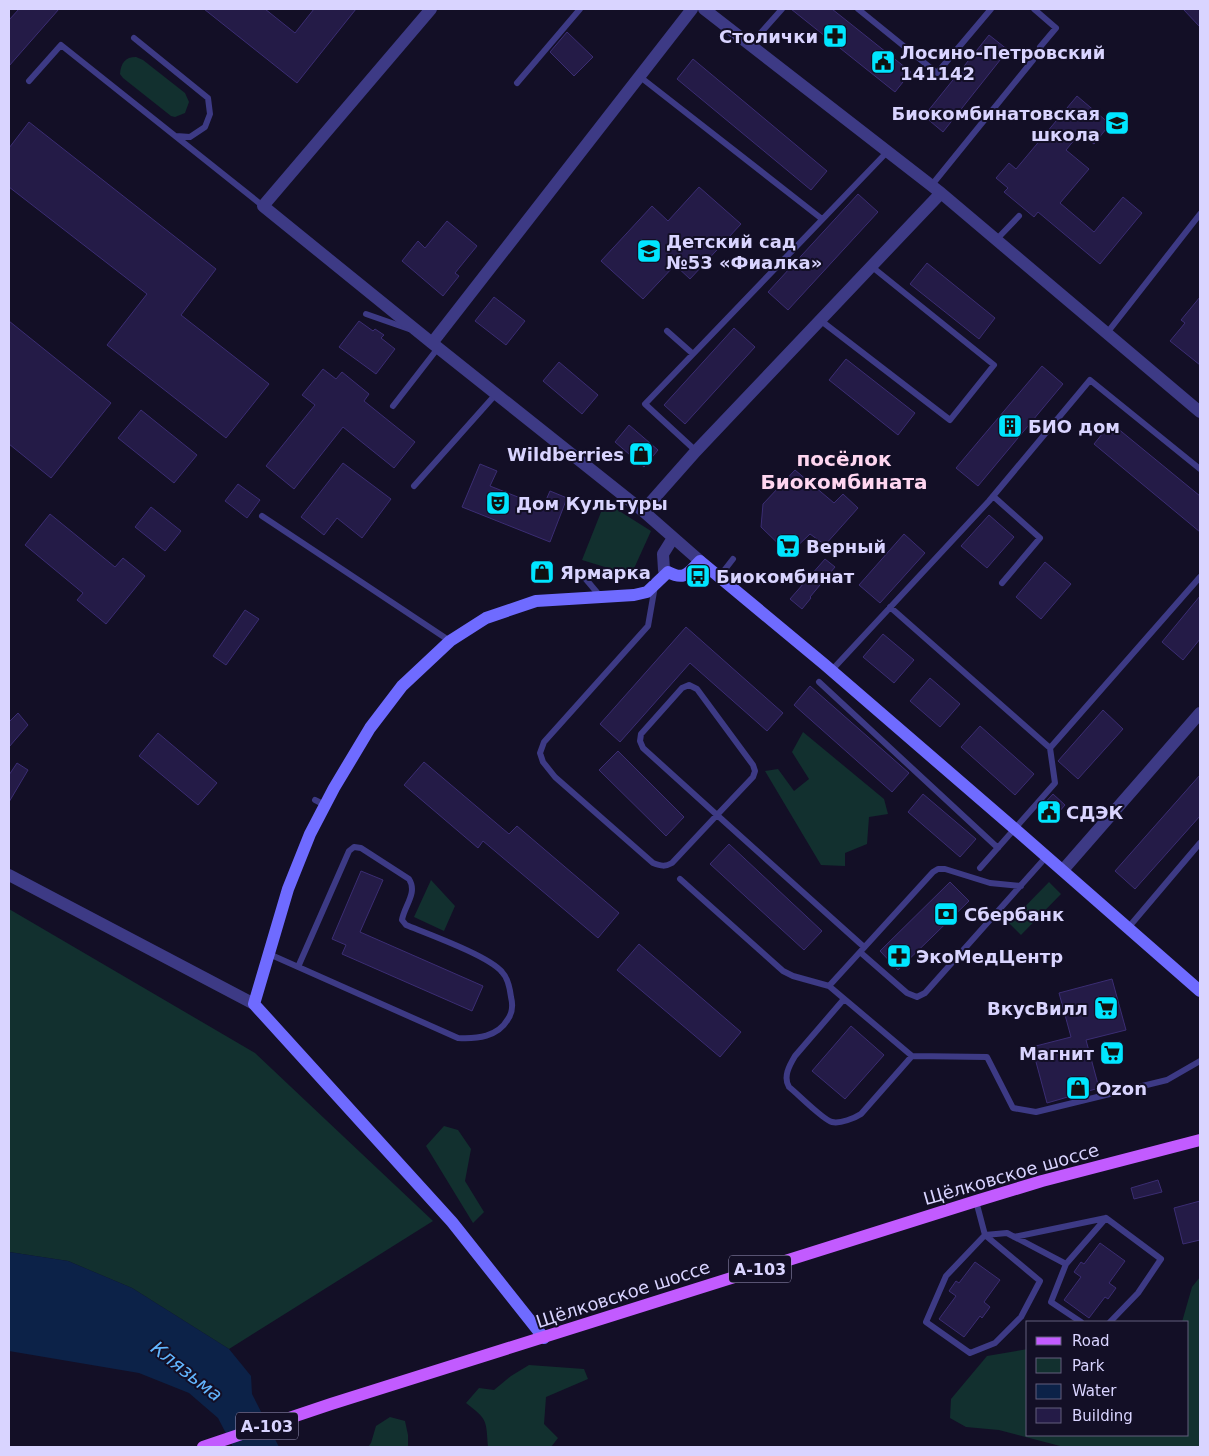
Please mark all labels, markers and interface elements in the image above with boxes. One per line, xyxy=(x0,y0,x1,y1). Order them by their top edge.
pharmacy icon: Столички xyxy=(822,23,848,49)
place label: Столички xyxy=(719,26,818,47)
place label: Лосино-Петровский 141142 xyxy=(900,42,1105,84)
public building icon: Лосино-Петровский 141142 xyxy=(870,49,896,75)
place label: Биокомбинатовская школа xyxy=(891,103,1100,145)
school or university icon: Биокомбинатовская школа xyxy=(1104,110,1130,136)
place label: Детский сад №53 «Фиалка» xyxy=(666,231,822,273)
school or university icon: Детский сад №53 «Фиалка» xyxy=(636,238,662,264)
building icon: БИО дом xyxy=(997,413,1023,439)
place label: БИО дом xyxy=(1028,416,1120,437)
shop icon: Wildberries xyxy=(628,441,654,467)
place label: Wildberries xyxy=(507,444,624,465)
district label: посёлок Биокомбината xyxy=(760,447,928,494)
theatre icon: Дом Культуры xyxy=(485,490,511,516)
place label: Дом Культуры xyxy=(516,493,668,514)
supermarket icon: Верный xyxy=(775,533,801,559)
place label: Верный xyxy=(806,536,886,557)
shop icon: Ярмарка xyxy=(529,559,555,585)
place label: Ярмарка xyxy=(560,562,651,583)
bus stop icon: Биокомбинат xyxy=(685,563,711,589)
place label: Биокомбинат xyxy=(716,566,855,587)
public building icon: СДЭК xyxy=(1036,799,1062,825)
place label: СДЭК xyxy=(1066,802,1123,823)
bank icon: Сбербанк xyxy=(933,901,959,927)
place label: Сбербанк xyxy=(964,904,1064,925)
pharmacy icon: ЭкоМедЦентр xyxy=(886,943,912,969)
place label: ЭкоМедЦентр xyxy=(916,946,1063,967)
supermarket icon: ВкусВилл xyxy=(1093,995,1119,1021)
place label: ВкусВилл xyxy=(987,998,1088,1019)
supermarket icon: Магнит xyxy=(1099,1040,1125,1066)
place label: Магнит xyxy=(1019,1043,1095,1064)
shop icon: Ozon xyxy=(1065,1075,1091,1101)
place label: Ozon xyxy=(1096,1078,1147,1099)
street label: Щёлковское шоссе xyxy=(921,1139,1101,1209)
street label: Щёлковское шоссе xyxy=(533,1256,713,1332)
road number: А-103 xyxy=(729,1256,791,1282)
legend xyxy=(1026,1321,1189,1436)
text: Road xyxy=(1072,1332,1110,1350)
water label: Клязьма xyxy=(147,1336,227,1406)
text: Park xyxy=(1072,1357,1105,1375)
text: Water xyxy=(1072,1382,1117,1400)
text: Building xyxy=(1072,1407,1133,1425)
road number: А-103 xyxy=(236,1412,298,1440)

